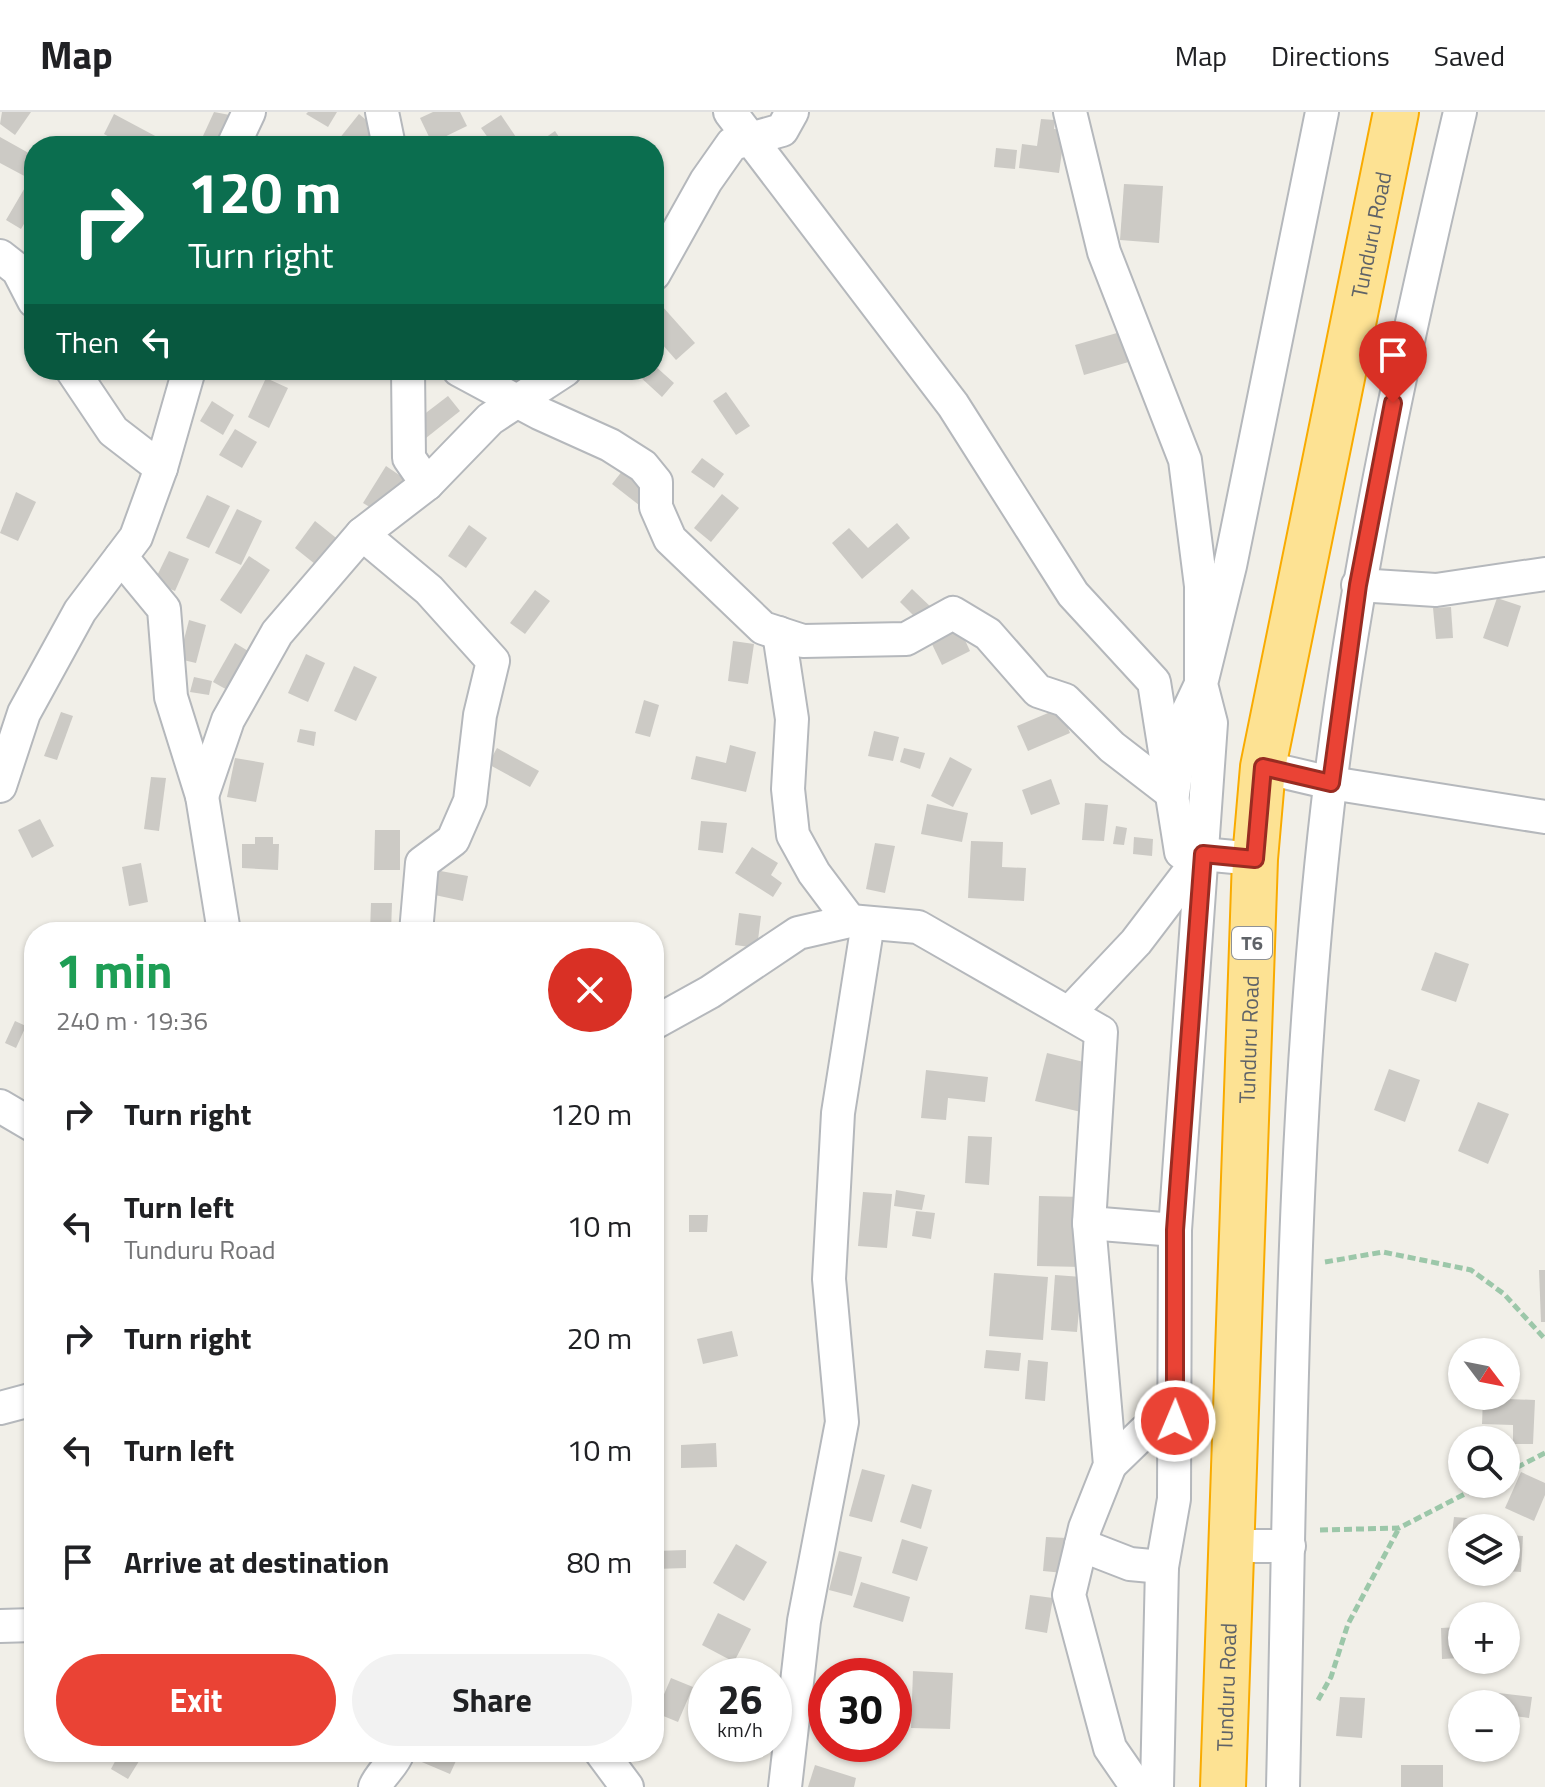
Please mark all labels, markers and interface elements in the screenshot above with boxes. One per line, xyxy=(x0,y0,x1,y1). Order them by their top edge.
text: Map xyxy=(40,26,113,84)
text: Map xyxy=(1175,34,1227,77)
text: Directions xyxy=(1271,34,1390,77)
text: Saved xyxy=(1434,34,1505,77)
text: 120 m xyxy=(188,150,341,235)
icon: right xyxy=(56,168,160,272)
street label: Tunduru Road xyxy=(1342,168,1401,301)
text: Turn right xyxy=(188,227,333,282)
text: Then xyxy=(56,319,119,365)
icon: left xyxy=(135,320,179,364)
pin xyxy=(1359,321,1427,403)
icon: arrive xyxy=(1371,333,1415,377)
road number: T6 xyxy=(1232,927,1272,959)
text: 1 min xyxy=(56,934,173,1007)
button: close xyxy=(548,948,632,1032)
street label: Tunduru Road xyxy=(1230,975,1268,1104)
text: 240 m · 19:36 xyxy=(56,1001,208,1040)
text: Turn right xyxy=(124,1091,252,1137)
text: 120 m xyxy=(550,1091,632,1137)
icon: right xyxy=(56,1092,100,1136)
text: Turn left xyxy=(124,1184,234,1230)
text: 10 m xyxy=(567,1203,632,1249)
icon: left xyxy=(56,1204,100,1248)
text: Tunduru Road xyxy=(124,1230,276,1269)
text: Turn right xyxy=(124,1315,252,1361)
text: 20 m xyxy=(567,1315,632,1361)
icon: right xyxy=(56,1316,100,1360)
north arrow xyxy=(1448,1338,1520,1410)
map controls xyxy=(1448,1338,1520,1762)
position arrow xyxy=(1133,1379,1217,1463)
button: search xyxy=(1448,1426,1520,1498)
text: Turn left xyxy=(124,1427,234,1473)
text: 10 m xyxy=(567,1427,632,1473)
icon: left xyxy=(56,1428,100,1472)
button: layers xyxy=(1448,1514,1520,1586)
text: Arrive at destination xyxy=(124,1539,389,1585)
text: 80 m xyxy=(567,1539,632,1585)
icon: arrive xyxy=(56,1540,100,1584)
button: + xyxy=(1448,1602,1520,1674)
street label: Tunduru Road xyxy=(1207,1622,1246,1752)
button: Exit xyxy=(56,1654,336,1746)
button: Share xyxy=(352,1654,632,1746)
speed limit sign: 30 xyxy=(808,1658,912,1762)
text: 26 xyxy=(718,1669,762,1730)
button: − xyxy=(1448,1690,1520,1762)
text: km/h xyxy=(717,1714,763,1745)

